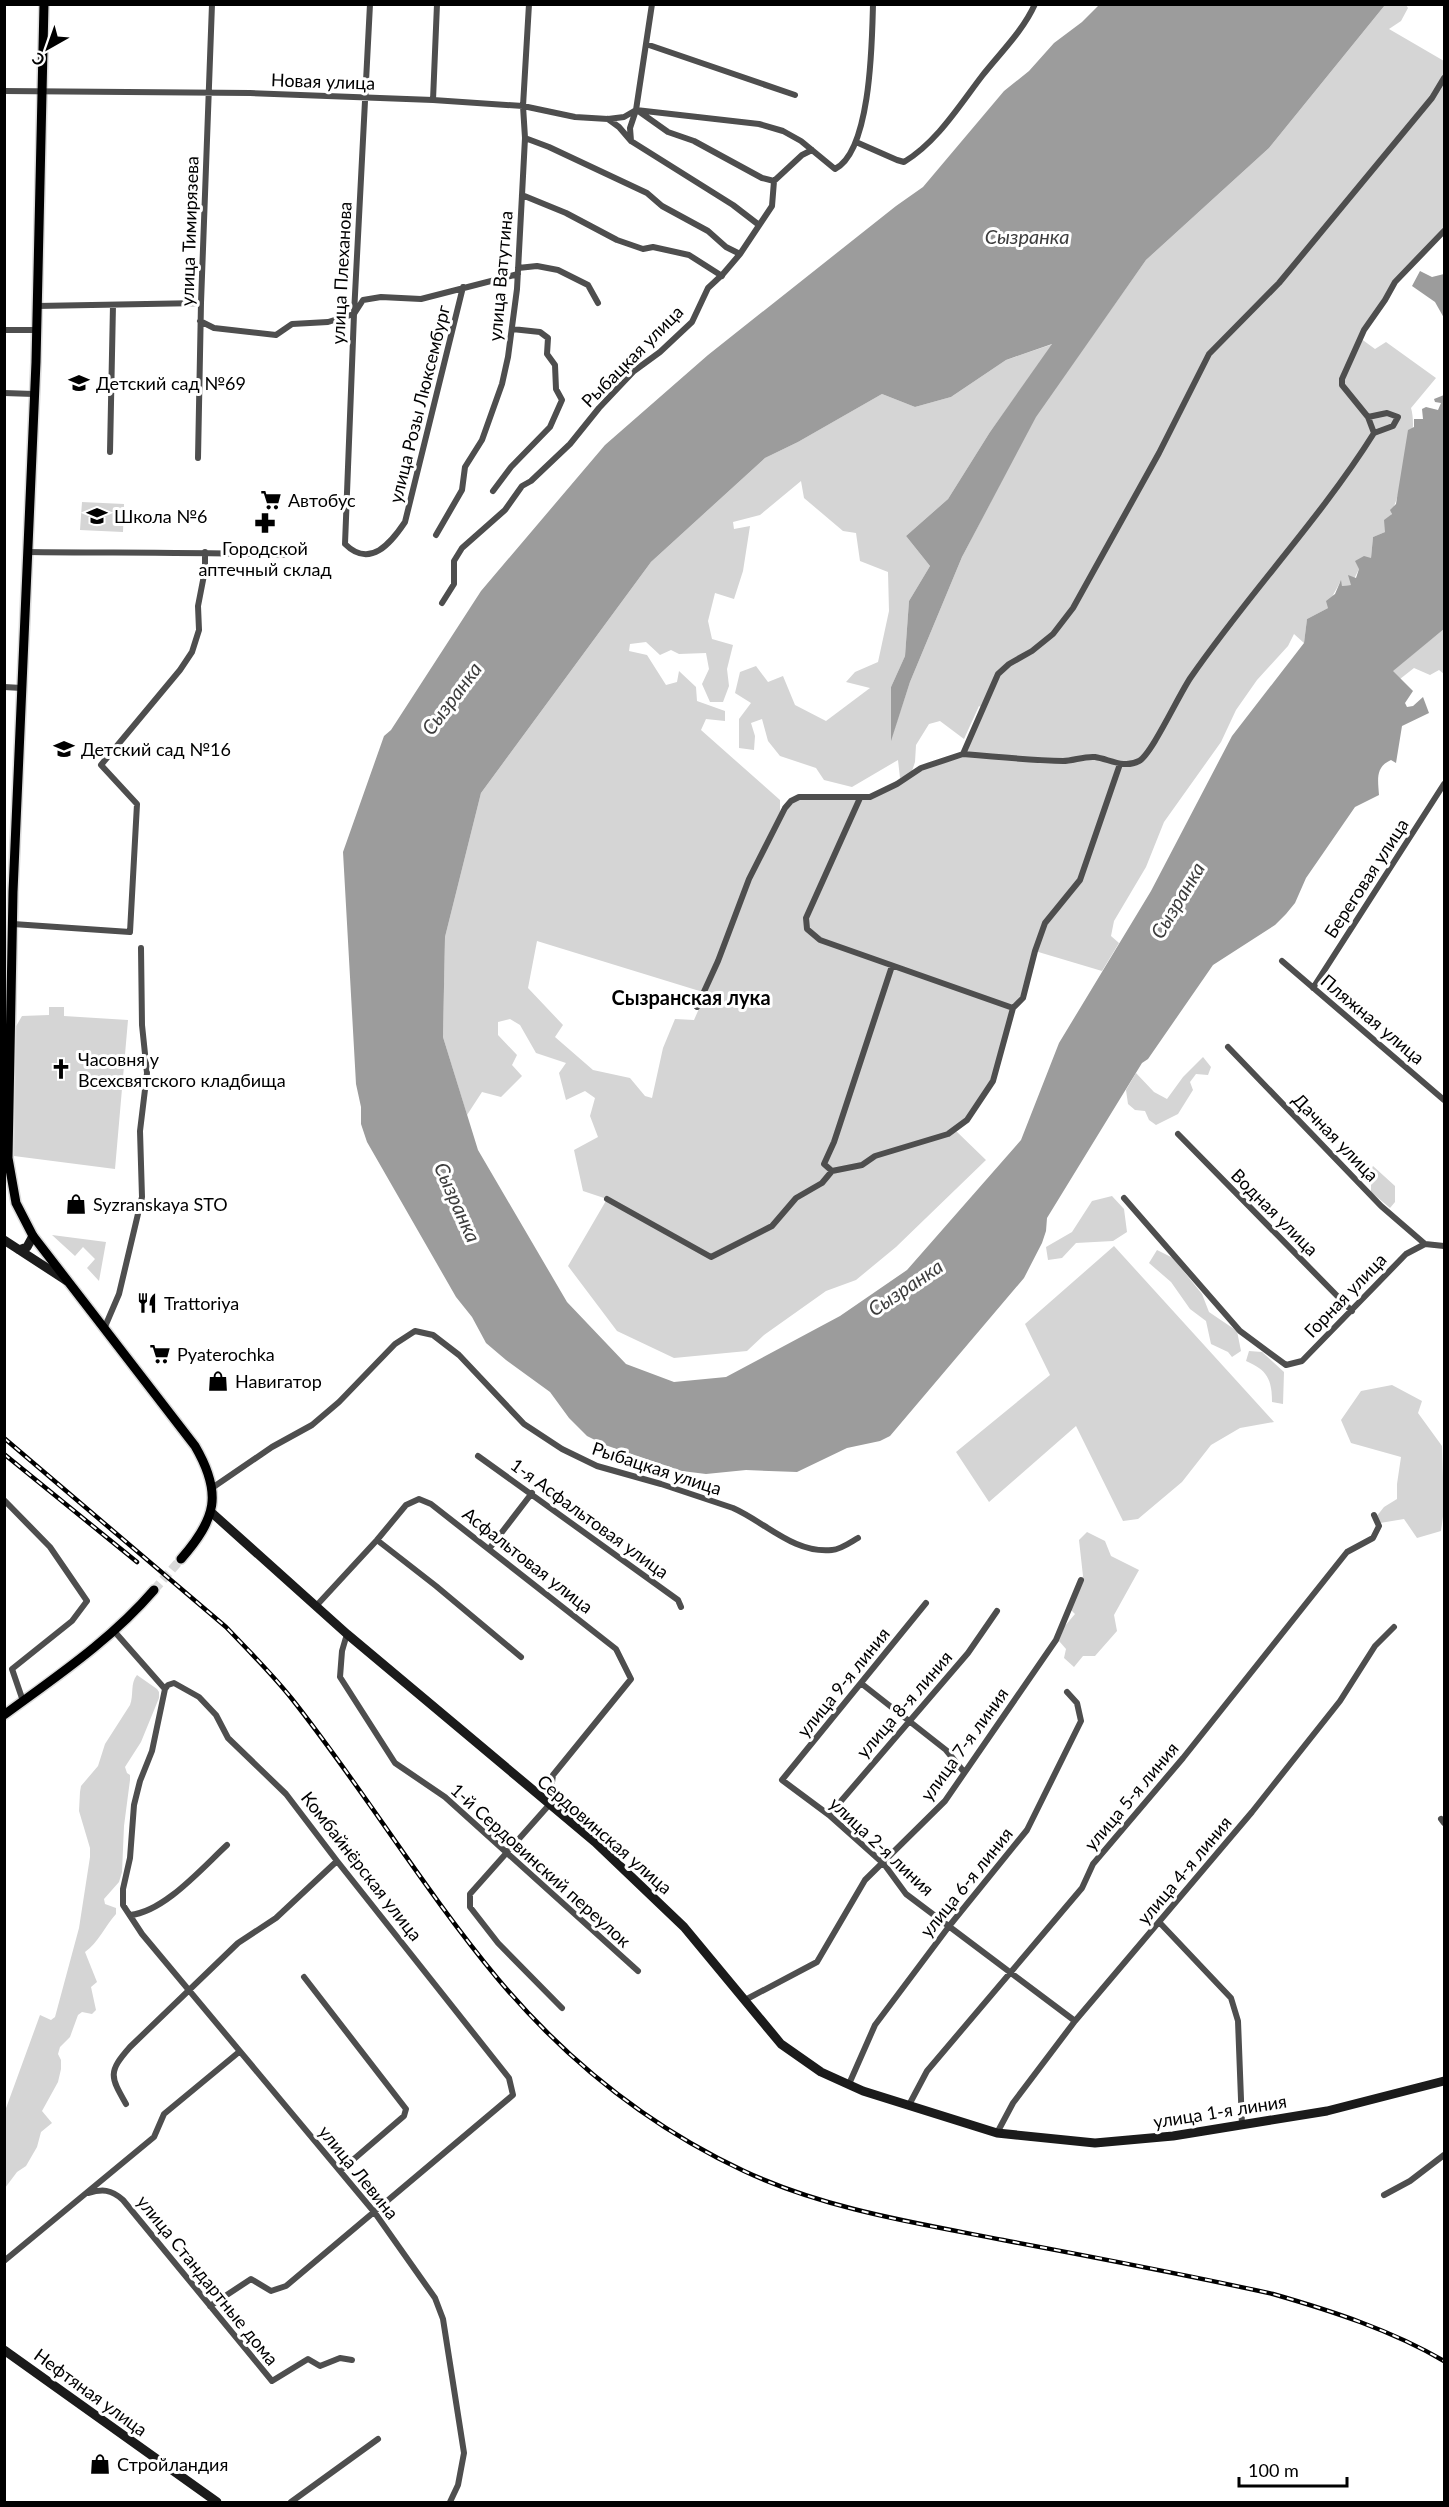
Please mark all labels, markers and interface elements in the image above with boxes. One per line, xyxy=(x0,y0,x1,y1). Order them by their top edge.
north arrow xyxy=(18,18,78,78)
text: С xyxy=(28,49,48,71)
street label: Новая улица xyxy=(271,68,375,94)
street label: улица Тимирязева xyxy=(175,156,203,306)
street label: улица Плеханова xyxy=(326,201,356,345)
street label: улица Ватутина xyxy=(483,210,517,342)
water label: Сызранка xyxy=(985,224,1069,248)
street label: Рыбацкая улица xyxy=(577,301,687,411)
street label: улица Розы Люксембург xyxy=(384,302,454,505)
school or university icon: Детский сад №69 xyxy=(67,371,91,395)
place label: Детский сад №69 xyxy=(96,372,246,394)
supermarket icon: Автобус xyxy=(259,488,283,512)
place label: Автобус xyxy=(288,489,356,511)
school or university icon: Школа №6 xyxy=(85,504,109,528)
place label: Школа №6 xyxy=(114,505,208,527)
pharmacy icon: Городской аптечный склад xyxy=(253,511,277,535)
place label: Городской аптечный склад xyxy=(198,537,332,580)
water label: Сызранка xyxy=(416,657,486,739)
school or university icon: Детский сад №16 xyxy=(52,737,76,761)
place label: Детский сад №16 xyxy=(81,738,231,760)
street label: Береговая улица xyxy=(1319,814,1413,942)
water label: Сызранка xyxy=(1145,857,1209,943)
street label: Пляжная улица xyxy=(1317,969,1429,1069)
district label: Сызранская лука xyxy=(611,985,771,1009)
place label: Часовня у Всехсвятского кладбища xyxy=(78,1048,286,1091)
church icon: Часовня у Всехсвятского кладбища xyxy=(49,1057,73,1081)
street label: Дачная улица xyxy=(1288,1088,1384,1186)
water label: Сызранка xyxy=(430,1158,486,1246)
street label: Водная улица xyxy=(1227,1164,1323,1260)
shop icon: Syzranskaya STO xyxy=(64,1192,88,1216)
place label: Syzranskaya STO xyxy=(93,1193,228,1215)
street label: Горная улица xyxy=(1299,1248,1391,1342)
water label: Сызранка xyxy=(863,1253,947,1321)
restaurant icon: Trattoriya xyxy=(135,1291,159,1315)
place label: Trattoriya xyxy=(164,1292,239,1314)
supermarket icon: Pyaterochka xyxy=(148,1342,172,1366)
place label: Pyaterochka xyxy=(177,1343,275,1365)
shop icon: Навигатор xyxy=(206,1369,230,1393)
place label: Навигатор xyxy=(235,1370,322,1392)
street label: Рыбацкая улица xyxy=(589,1437,725,1499)
street label: 1-я Асфальтовая улица xyxy=(507,1453,673,1583)
street label: Асфальтовая улица xyxy=(459,1502,597,1618)
street label: улица 9-я линия xyxy=(792,1623,894,1741)
street label: улица 8-я линия xyxy=(852,1646,956,1762)
street label: улица 7-я линия xyxy=(916,1683,1012,1805)
street label: улица 5-я линия xyxy=(1079,1737,1183,1855)
street label: Сердовинская улица xyxy=(533,1770,677,1898)
street label: 1-й Сердовинский переулок xyxy=(447,1778,636,1952)
street label: Комбайнёрская улица xyxy=(297,1787,427,1945)
street label: улица 2-я линия xyxy=(825,1792,939,1900)
street label: улица 4-я линия xyxy=(1132,1811,1236,1929)
street label: улица 6-я линия xyxy=(915,1823,1017,1941)
street label: улица 1-я линия xyxy=(1152,2090,1288,2132)
street label: улица Левина xyxy=(314,2121,404,2223)
street label: улица Стандартные дома xyxy=(133,2190,283,2370)
street label: Нефтяная улица xyxy=(30,2344,152,2440)
scale bar xyxy=(1239,2450,1347,2488)
shop icon: Стройландия xyxy=(88,2452,112,2476)
place label: Стройландия xyxy=(117,2453,228,2475)
text: 100 m xyxy=(1248,2459,1299,2481)

